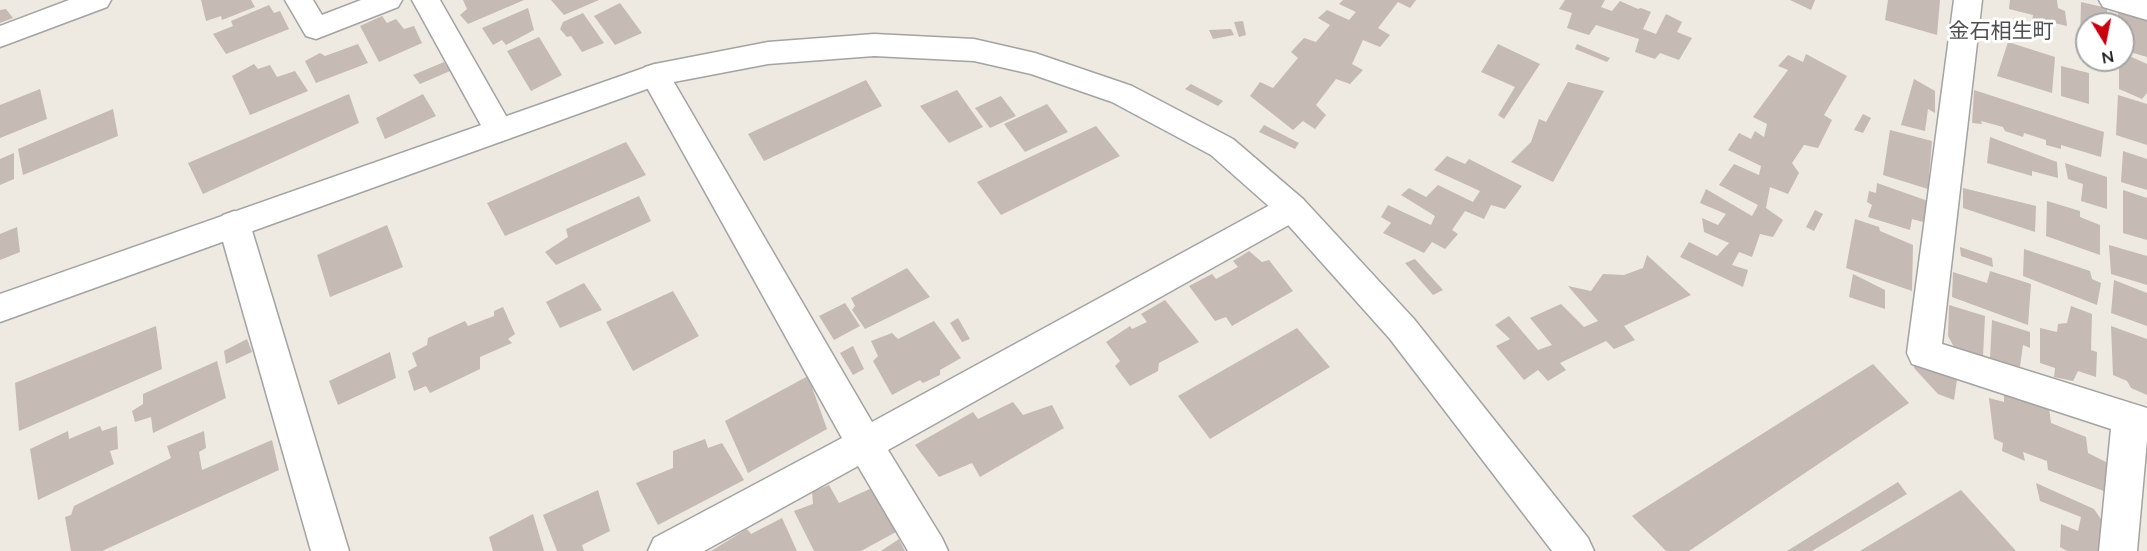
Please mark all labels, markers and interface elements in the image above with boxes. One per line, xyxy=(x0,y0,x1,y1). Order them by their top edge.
north arrow xyxy=(2075,12,2135,72)
district label: 金石相生町 xyxy=(1949,18,2053,44)
text: N xyxy=(2100,48,2116,69)

